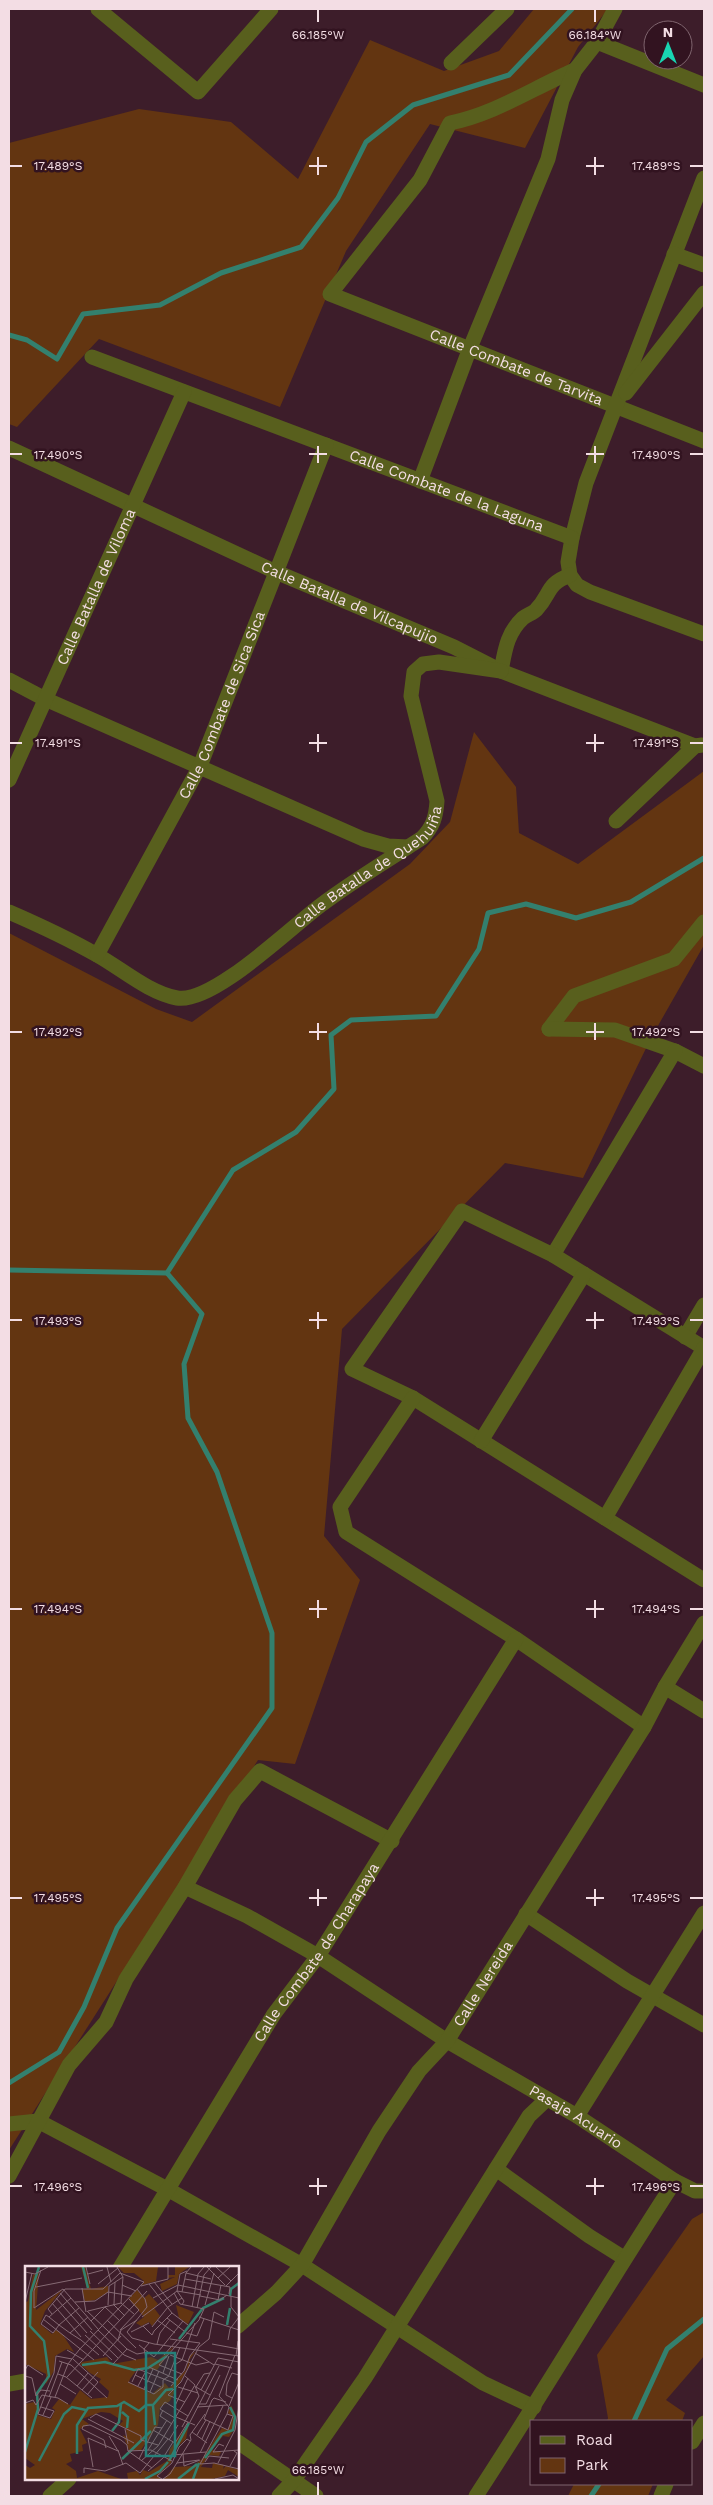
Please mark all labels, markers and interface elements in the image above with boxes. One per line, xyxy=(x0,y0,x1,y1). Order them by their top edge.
north arrow xyxy=(643,20,693,70)
text: N xyxy=(663,24,673,40)
text: 66.185°W xyxy=(292,28,345,42)
text: 66.184°W xyxy=(569,28,622,42)
text: 17.489°S xyxy=(34,159,82,173)
text: 17.489°S xyxy=(632,159,680,173)
street label: Calle Combate de Tarvita xyxy=(427,325,606,410)
street label: Calle Combate de la Laguna xyxy=(347,446,547,536)
text: 17.490°S xyxy=(34,448,82,462)
text: 17.490°S xyxy=(632,448,680,462)
street label: Calle Batalla de Viloma xyxy=(53,505,139,668)
street label: Calle Batalla de Vilcapujio xyxy=(258,557,441,648)
street label: Calle Combate de Sica Sica xyxy=(175,608,269,802)
text: 17.491°S xyxy=(35,736,81,750)
text: 17.491°S xyxy=(633,736,679,750)
street label: Calle Batalla de Quehuiña xyxy=(290,804,446,932)
text: 17.492°S xyxy=(34,1025,82,1039)
text: 17.492°S xyxy=(632,1025,680,1039)
text: 17.493°S xyxy=(34,1314,82,1328)
text: 17.493°S xyxy=(632,1314,680,1328)
text: 17.494°S xyxy=(34,1602,82,1616)
text: 17.494°S xyxy=(632,1602,680,1616)
street label: Calle Combate de Charapaya xyxy=(250,1859,383,2045)
text: 17.495°S xyxy=(34,1891,82,1905)
text: 17.495°S xyxy=(632,1891,680,1905)
street label: Calle Nereida xyxy=(449,1937,517,2030)
street label: Pasaje Acuario xyxy=(526,2081,626,2153)
text: 17.496°S xyxy=(34,2180,82,2194)
text: 17.496°S xyxy=(632,2180,680,2194)
inset map xyxy=(25,2266,239,2480)
legend xyxy=(530,2420,693,2485)
text: Road xyxy=(576,2431,613,2449)
text: Park xyxy=(576,2456,609,2474)
text: 66.185°W xyxy=(292,2463,345,2477)

